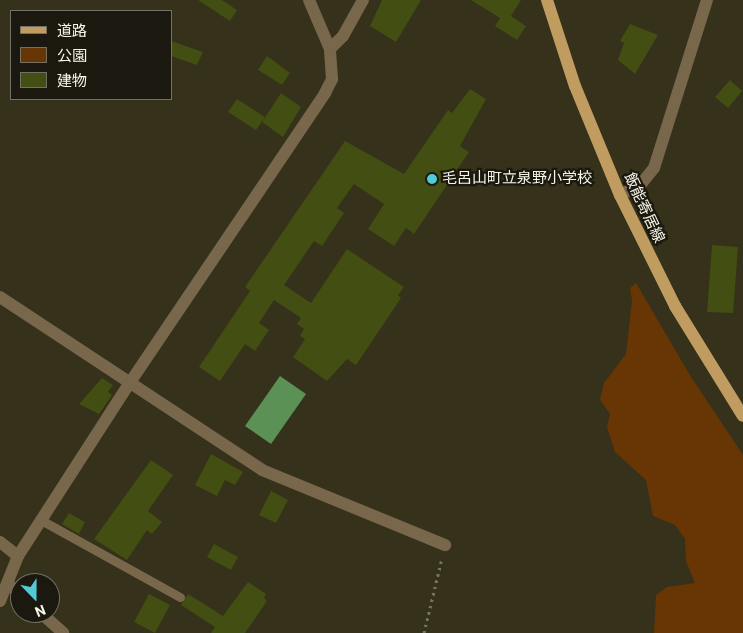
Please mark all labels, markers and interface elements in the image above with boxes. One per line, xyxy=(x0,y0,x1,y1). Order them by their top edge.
legend xyxy=(10,10,172,100)
text: 道路 xyxy=(57,22,87,40)
text: 公園 xyxy=(57,47,87,65)
text: 建物 xyxy=(57,72,87,90)
place label: 毛呂山町立泉野小学校 xyxy=(442,170,592,188)
street label: 飯能寄居線 xyxy=(620,170,668,246)
marker: 毛呂山町立泉野小学校 xyxy=(426,173,438,185)
north arrow xyxy=(10,573,60,623)
text: N xyxy=(33,602,48,620)

